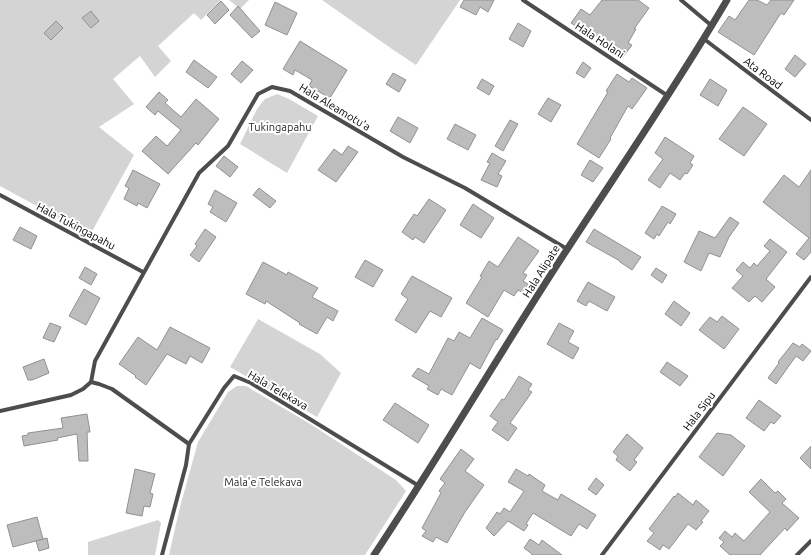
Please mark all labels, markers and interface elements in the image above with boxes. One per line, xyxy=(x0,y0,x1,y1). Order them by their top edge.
street label: Hala Holani xyxy=(573,20,627,60)
street label: Ata Road xyxy=(741,55,785,91)
street label: Hala Aleamotu'a xyxy=(297,81,373,133)
park label: Tukingapahu xyxy=(248,121,312,133)
street label: Hala Tukingapahu xyxy=(34,200,118,252)
street label: Hala Alipate xyxy=(520,243,562,299)
street label: Hala Telekava xyxy=(246,368,310,412)
street label: Hala Sipu xyxy=(680,389,718,433)
park label: Mala'e Telekava xyxy=(224,476,302,488)

